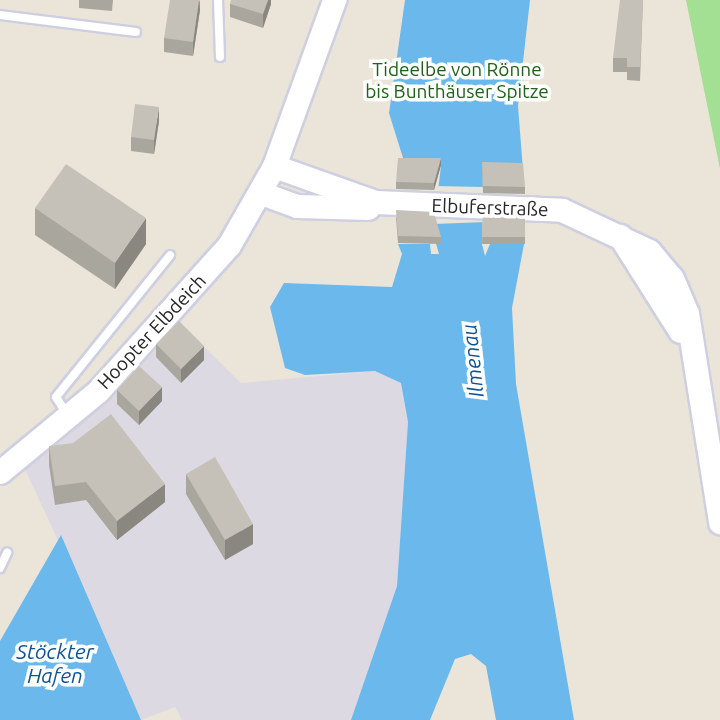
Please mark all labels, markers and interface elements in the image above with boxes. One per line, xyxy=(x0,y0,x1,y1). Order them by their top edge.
park label: Tideelbe von Rönne bis Bunthäuser Spitze xyxy=(365,59,549,103)
street label: Elbuferstraße xyxy=(431,195,549,221)
street label: Hoopter Elbdeich xyxy=(93,270,211,394)
water label: Ilmenau xyxy=(456,323,488,399)
water label: Stöckter Hafen xyxy=(16,638,94,688)

